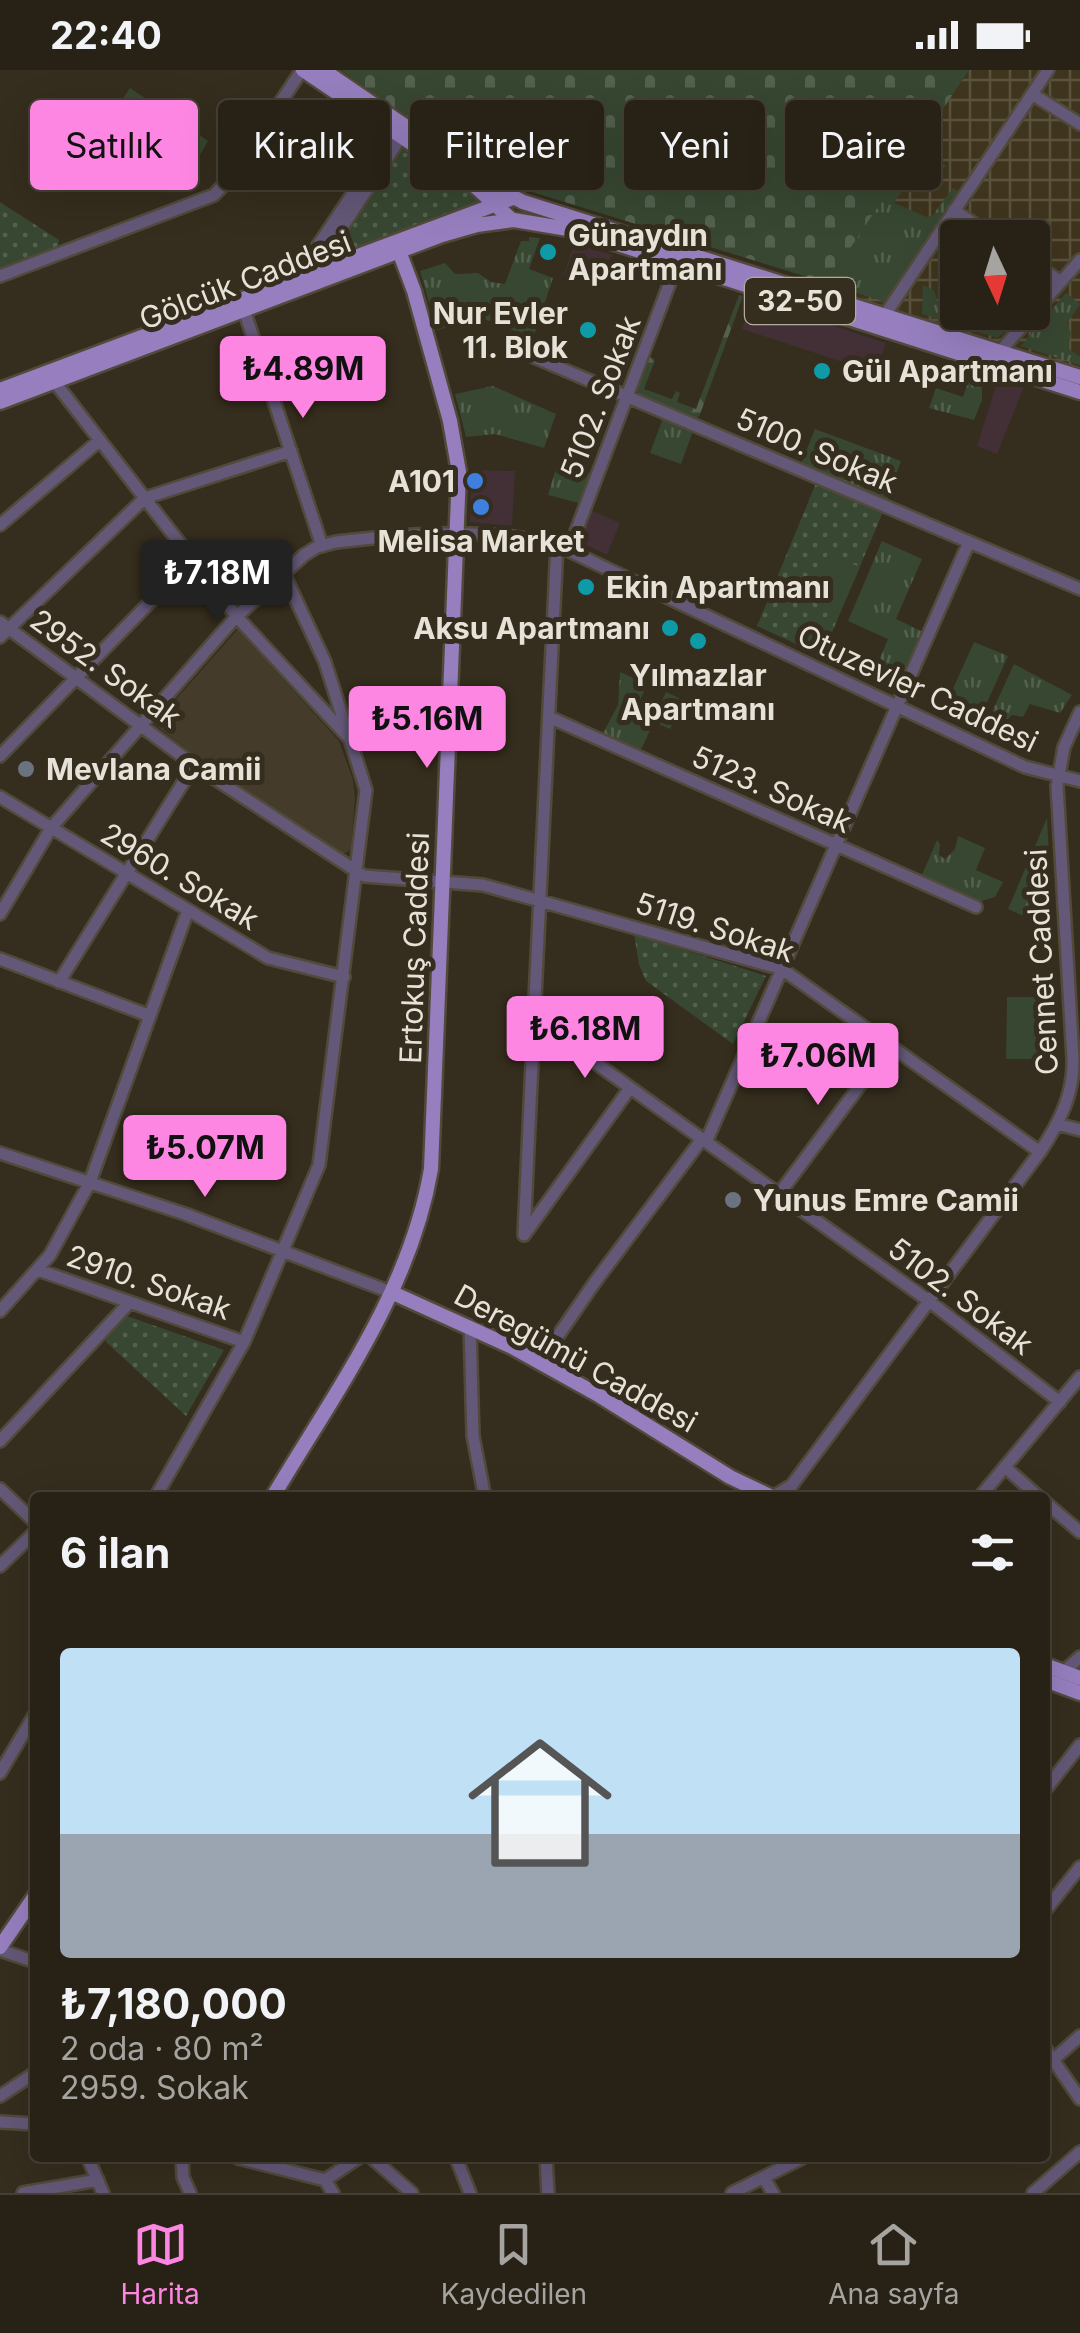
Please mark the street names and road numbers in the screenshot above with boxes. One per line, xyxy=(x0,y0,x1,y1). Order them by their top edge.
street label: Gölcük Caddesi xyxy=(134,223,356,337)
road number: 32-50 xyxy=(745,278,855,324)
street label: 5102. Sokak xyxy=(552,310,648,484)
street label: 5100. Sokak xyxy=(731,400,904,500)
street label: 2952. Sokak xyxy=(24,601,189,735)
street label: Otuzevler Caddesi xyxy=(792,617,1044,759)
street label: 5123. Sokak xyxy=(687,738,858,840)
street label: 2960. Sokak xyxy=(95,815,266,937)
street label: Ertokuş Caddesi xyxy=(392,832,436,1064)
street label: Cennet Caddesi xyxy=(1017,848,1065,1076)
street label: 5119. Sokak xyxy=(631,884,799,970)
street label: 5102. Sokak xyxy=(882,1230,1041,1362)
street label: 2910. Sokak xyxy=(62,1237,236,1327)
street label: Deregümü Caddesi xyxy=(448,1276,704,1440)

